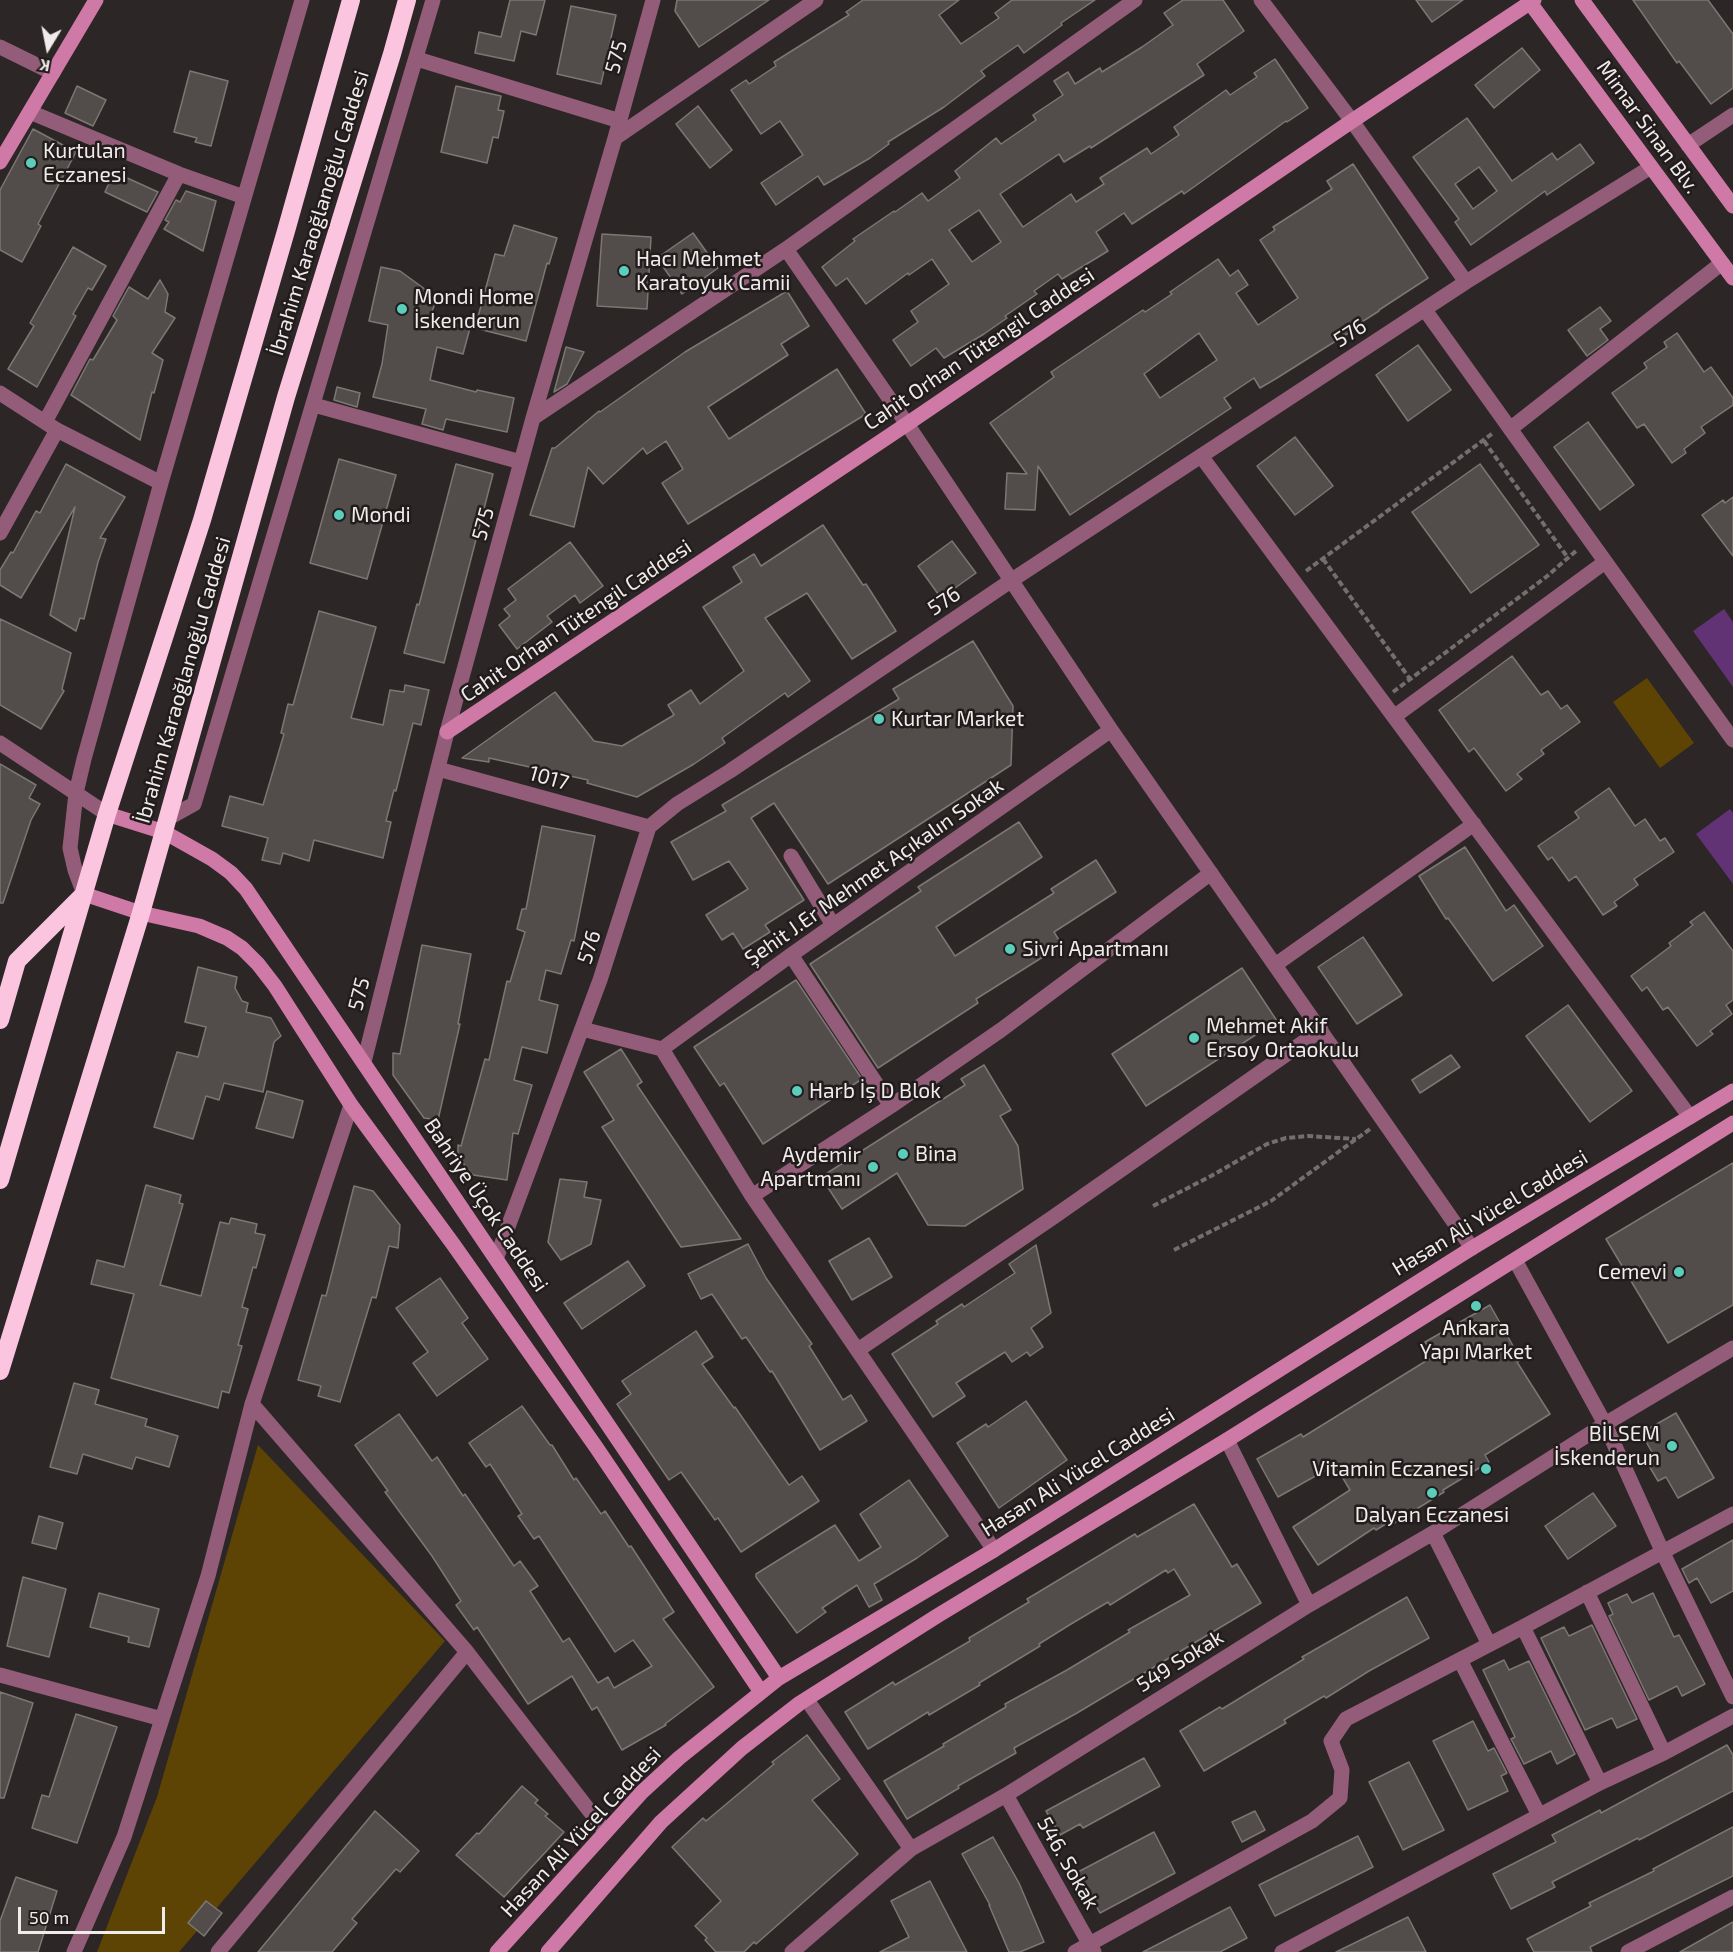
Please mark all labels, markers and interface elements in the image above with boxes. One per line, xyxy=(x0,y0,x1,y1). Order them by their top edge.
north arrow xyxy=(18,18,78,78)
street label: 575 xyxy=(600,38,632,76)
text: K xyxy=(38,56,51,76)
street label: Mimar Sinan Blv. xyxy=(1591,56,1705,198)
street label: İbrahim Karaoğlanoğlu Caddesi xyxy=(264,67,374,359)
place label: Kurtulan Eczanesi xyxy=(43,138,127,188)
marker: Kurtulan Eczanesi xyxy=(24,156,38,170)
place label: Hacı Mehmet Karatoyuk Camii xyxy=(636,246,790,296)
street label: Cahit Orhan Tütengil Caddesi xyxy=(859,262,1099,436)
marker: Hacı Mehmet Karatoyuk Camii xyxy=(617,264,631,278)
place label: Mondi Home İskenderun xyxy=(414,284,534,334)
marker: Mondi Home İskenderun xyxy=(395,302,409,316)
street label: 576 xyxy=(1329,313,1371,353)
place label: Mondi xyxy=(351,502,411,528)
street label: 575 xyxy=(467,505,499,543)
marker: Mondi xyxy=(332,508,346,522)
street label: İbrahim Karaoğlanoğlu Caddesi xyxy=(130,534,236,826)
street label: Cahit Orhan Tütengil Caddesi xyxy=(456,534,696,708)
street label: 576 xyxy=(923,581,965,621)
place label: Kurtar Market xyxy=(891,706,1024,732)
marker: Kurtar Market xyxy=(872,712,886,726)
street label: 1017 xyxy=(526,760,572,796)
street label: Şehit J.Er Mehmet Açıkalın Sokak xyxy=(740,773,1008,971)
street label: 576 xyxy=(572,927,606,967)
place label: Sivri Apartmanı xyxy=(1022,936,1169,962)
marker: Sivri Apartmanı xyxy=(1003,942,1017,956)
street label: 575 xyxy=(343,975,375,1013)
place label: Mehmet Akif Ersoy Ortaokulu xyxy=(1206,1013,1359,1063)
marker: Mehmet Akif Ersoy Ortaokulu xyxy=(1187,1031,1201,1045)
place label: Harb İş D Blok xyxy=(809,1078,941,1104)
marker: Harb İş D Blok xyxy=(790,1084,804,1098)
street label: Bahriye Üçok Caddesi xyxy=(419,1114,553,1296)
place label: Bina xyxy=(915,1141,957,1167)
place label: Aydemir Apartmanı xyxy=(760,1142,861,1192)
street label: Hasan Ali Yücel Caddesi xyxy=(1388,1145,1592,1281)
marker: Bina xyxy=(896,1147,910,1161)
marker: Aydemir Apartmanı xyxy=(866,1160,880,1174)
place label: Cemevi xyxy=(1598,1259,1667,1285)
marker: Cemevi xyxy=(1672,1265,1686,1279)
marker: Ankara Yapı Market xyxy=(1469,1299,1483,1313)
place label: Ankara Yapı Market xyxy=(1420,1315,1532,1365)
street label: Hasan Ali Yücel Caddesi xyxy=(977,1402,1179,1542)
place label: BİLSEM İskenderun xyxy=(1554,1421,1660,1471)
marker: BİLSEM İskenderun xyxy=(1665,1439,1679,1453)
place label: Vitamin Eczanesi xyxy=(1312,1456,1474,1482)
marker: Vitamin Eczanesi xyxy=(1479,1462,1493,1476)
marker: Dalyan Eczanesi xyxy=(1425,1486,1439,1500)
place label: Dalyan Eczanesi xyxy=(1355,1502,1509,1528)
street label: 549 Sokak xyxy=(1132,1624,1228,1698)
street label: Hasan Ali Yücel Caddesi xyxy=(496,1742,666,1922)
street label: 546. Sokak xyxy=(1032,1812,1104,1914)
scale bar xyxy=(21,1895,168,1933)
text: 50 m xyxy=(29,1906,69,1928)

